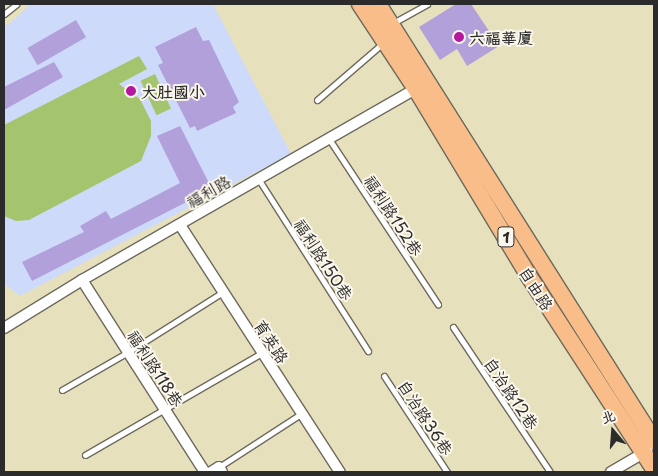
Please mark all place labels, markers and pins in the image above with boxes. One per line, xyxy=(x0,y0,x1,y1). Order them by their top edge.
place label: 六福華廈 xyxy=(469,27,533,47)
marker: 六福華廈 xyxy=(453,31,465,43)
place label: 大肚國小 xyxy=(141,81,205,101)
marker: 大肚國小 xyxy=(125,85,137,97)

